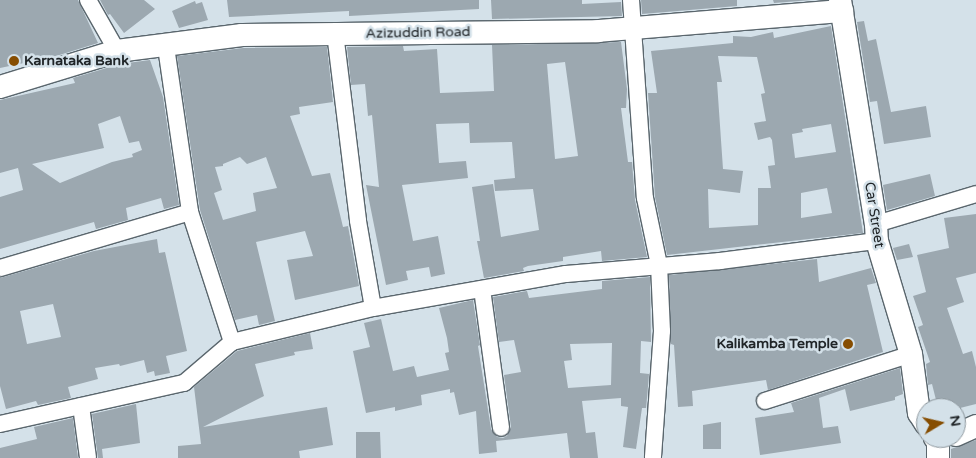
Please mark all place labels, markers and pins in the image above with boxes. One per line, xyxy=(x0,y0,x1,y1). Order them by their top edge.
place label: Karnataka Bank xyxy=(24,53,129,69)
marker: Karnataka Bank xyxy=(8,55,20,67)
place label: Kalikamba Temple xyxy=(717,336,838,352)
marker: Kalikamba Temple xyxy=(842,338,854,350)

